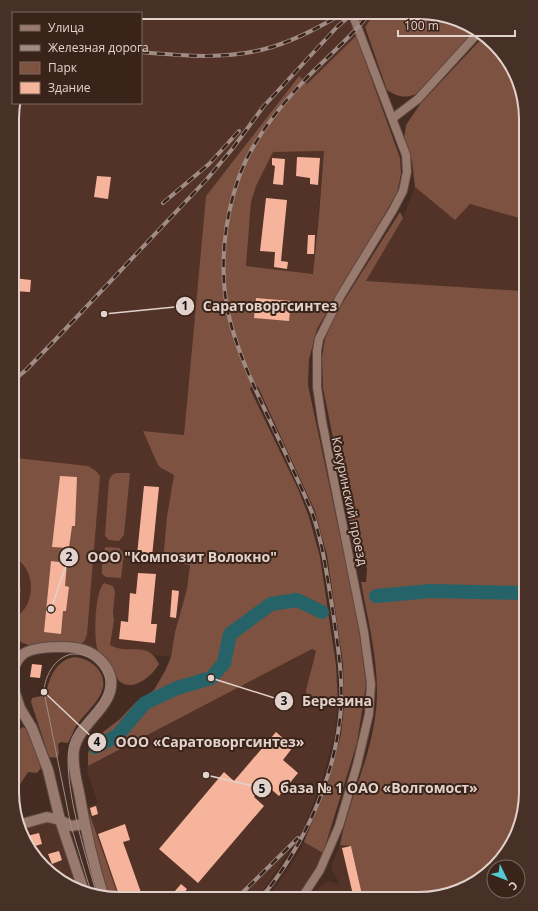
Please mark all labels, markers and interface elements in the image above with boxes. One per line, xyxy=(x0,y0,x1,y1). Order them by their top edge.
legend xyxy=(12,12,142,104)
scale bar xyxy=(398,12,515,38)
text: 100 m xyxy=(404,17,439,34)
text: Улица xyxy=(48,19,84,36)
text: Железная дорога xyxy=(48,39,149,56)
text: Парк xyxy=(48,59,78,76)
text: Здание xyxy=(48,79,91,96)
callout: Саратоворгсинтез xyxy=(175,293,345,319)
text: Саратоворгсинтез xyxy=(203,296,337,315)
text: 1 xyxy=(182,297,188,314)
street label: Кокуринский проезд xyxy=(328,435,373,568)
callout: ООО "Композит Волокно" xyxy=(59,544,284,570)
text: ООО "Композит Волокно" xyxy=(87,547,277,566)
text: 2 xyxy=(66,548,73,565)
callout: Березина xyxy=(274,688,380,714)
text: Березина xyxy=(302,691,372,710)
text: 3 xyxy=(281,692,288,709)
callout: ООО «Саратоворгсинтез» xyxy=(87,729,312,755)
text: ООО «Саратоворгсинтез» xyxy=(116,732,305,751)
text: 4 xyxy=(94,733,101,750)
callout: база № 1 ОАО «Волгомост» xyxy=(252,775,485,801)
text: база № 1 ОАО «Волгомост» xyxy=(280,778,478,797)
text: 5 xyxy=(259,780,266,797)
north arrow xyxy=(486,859,526,899)
text: С xyxy=(506,878,522,894)

